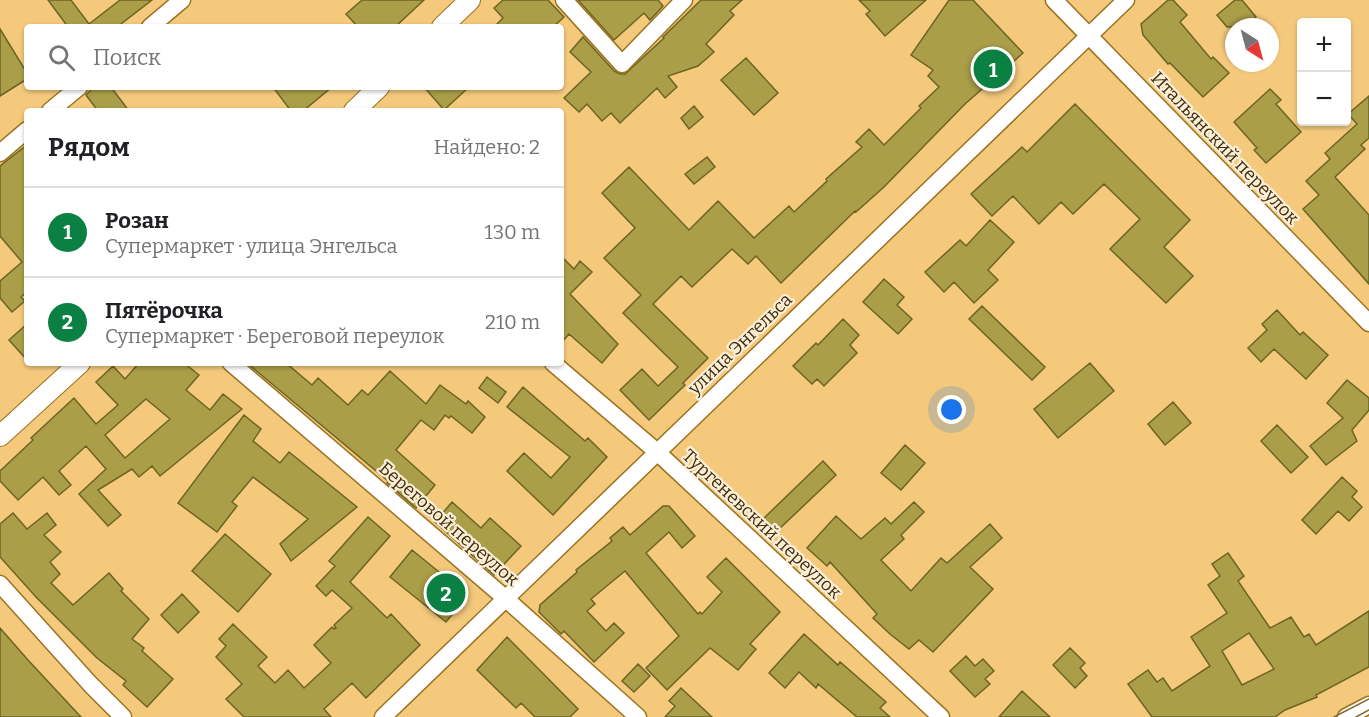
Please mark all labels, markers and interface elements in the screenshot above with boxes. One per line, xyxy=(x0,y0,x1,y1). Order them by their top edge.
north arrow xyxy=(1225,18,1279,72)
map controls xyxy=(1297,18,1351,126)
button: + xyxy=(1297,18,1351,72)
search box xyxy=(24,24,564,90)
icon: search xyxy=(45,41,78,74)
text: Поиск xyxy=(93,44,161,71)
pin: 1 xyxy=(974,46,1012,92)
street label: Итальянский переулок xyxy=(1146,67,1304,229)
button: − xyxy=(1297,72,1351,126)
text: Рядом xyxy=(48,132,130,163)
text: Найдено: 2 xyxy=(434,135,540,159)
text: Розан xyxy=(105,207,169,234)
text: 1 xyxy=(63,220,72,244)
text: 130 m xyxy=(485,220,540,244)
text: Супермаркет · улица Энгельса xyxy=(105,234,398,258)
street label: улица Энгельса xyxy=(683,289,797,400)
text: Пятёрочка xyxy=(105,297,223,324)
text: 2 xyxy=(62,310,73,334)
text: 210 m xyxy=(485,310,540,334)
text: Супермаркет · Береговой переулок xyxy=(105,324,444,348)
your location xyxy=(937,395,966,424)
street label: Тургеневский переулок xyxy=(678,445,846,604)
street label: Береговой переулок xyxy=(375,457,524,591)
pin: 2 xyxy=(426,570,466,616)

